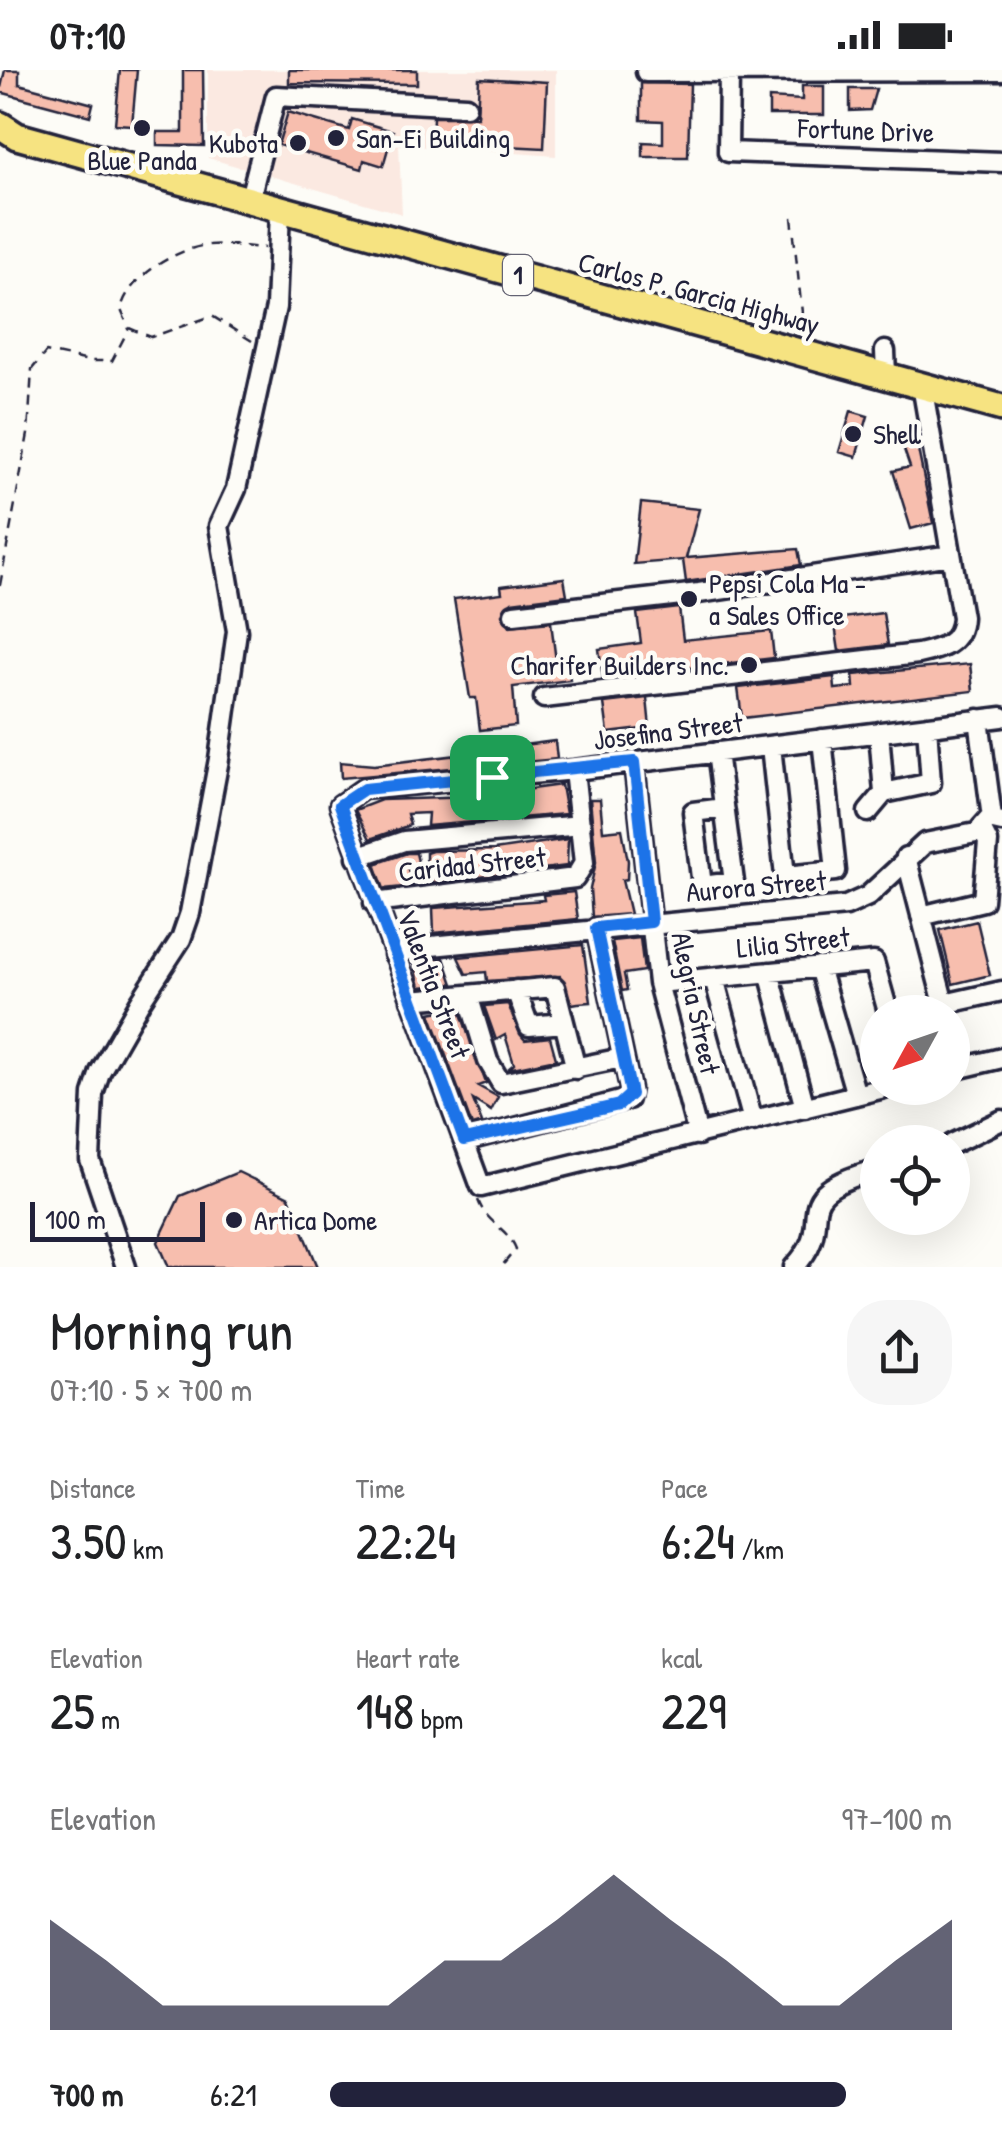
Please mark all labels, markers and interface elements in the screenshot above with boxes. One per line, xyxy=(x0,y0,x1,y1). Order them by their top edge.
text: 07:10 xyxy=(50,9,125,61)
street label: Fortune Drive xyxy=(796,109,935,151)
marker: Blue Panda xyxy=(131,117,153,139)
place label: San-Ei Building xyxy=(356,119,510,157)
place label: Kubota xyxy=(209,124,278,162)
marker: San-Ei Building xyxy=(325,127,347,149)
marker: Kubota xyxy=(287,132,309,154)
place label: Blue Panda xyxy=(87,141,197,179)
street label: Carlos P. Garcia Highway xyxy=(574,243,824,343)
road number: 1 xyxy=(503,255,533,295)
place label: Shell xyxy=(873,415,922,453)
marker: Shell xyxy=(842,423,864,445)
place label: Pepsi Cola Ma - a Sales Office xyxy=(709,564,866,634)
marker: Pepsi Cola Ma - a Sales Office xyxy=(678,588,700,610)
place label: Charifer Builders Inc. xyxy=(510,646,729,684)
marker: Charifer Builders Inc. xyxy=(738,654,760,676)
street label: Josefina Street xyxy=(591,703,745,759)
pin xyxy=(450,735,535,820)
icon: arrive xyxy=(465,750,520,805)
street label: Caridad Street xyxy=(397,837,548,891)
street label: Aurora Street xyxy=(684,861,828,911)
street label: Valentia Street xyxy=(388,904,480,1064)
street label: Lilia Street xyxy=(735,917,852,967)
street label: Alegria Street xyxy=(662,928,730,1078)
north arrow xyxy=(860,995,970,1105)
map controls xyxy=(860,995,970,1235)
button: locate xyxy=(860,1125,970,1235)
scale bar xyxy=(30,1197,205,1242)
text: 100 m xyxy=(45,1200,106,1238)
place label: Artica Dome xyxy=(254,1201,377,1239)
marker: Artica Dome xyxy=(223,1209,245,1231)
text: Morning run xyxy=(50,1293,293,1367)
button: share xyxy=(847,1300,952,1405)
text: 07:10 · 5 × 700 m xyxy=(50,1368,252,1411)
text: Distance xyxy=(50,1469,136,1507)
text: Time xyxy=(356,1469,405,1507)
text: Pace xyxy=(661,1469,708,1507)
text: 3.50 xyxy=(50,1507,127,1575)
text: 22:24 xyxy=(356,1507,456,1575)
text: 6:24 xyxy=(661,1507,735,1575)
text: km xyxy=(127,1530,164,1568)
text: /km xyxy=(735,1530,784,1568)
text: Elevation xyxy=(50,1639,143,1677)
text: Heart rate xyxy=(356,1639,460,1677)
text: kcal xyxy=(661,1639,702,1677)
text: 25 xyxy=(50,1677,95,1745)
text: 148 xyxy=(356,1677,414,1745)
text: 229 xyxy=(661,1677,726,1745)
text: m xyxy=(95,1700,120,1738)
text: bpm xyxy=(414,1700,463,1738)
text: Elevation xyxy=(50,1797,156,1840)
text: 97–100 m xyxy=(842,1797,952,1840)
text: 700 m xyxy=(50,2073,124,2116)
text: 6:21 xyxy=(210,2073,257,2116)

